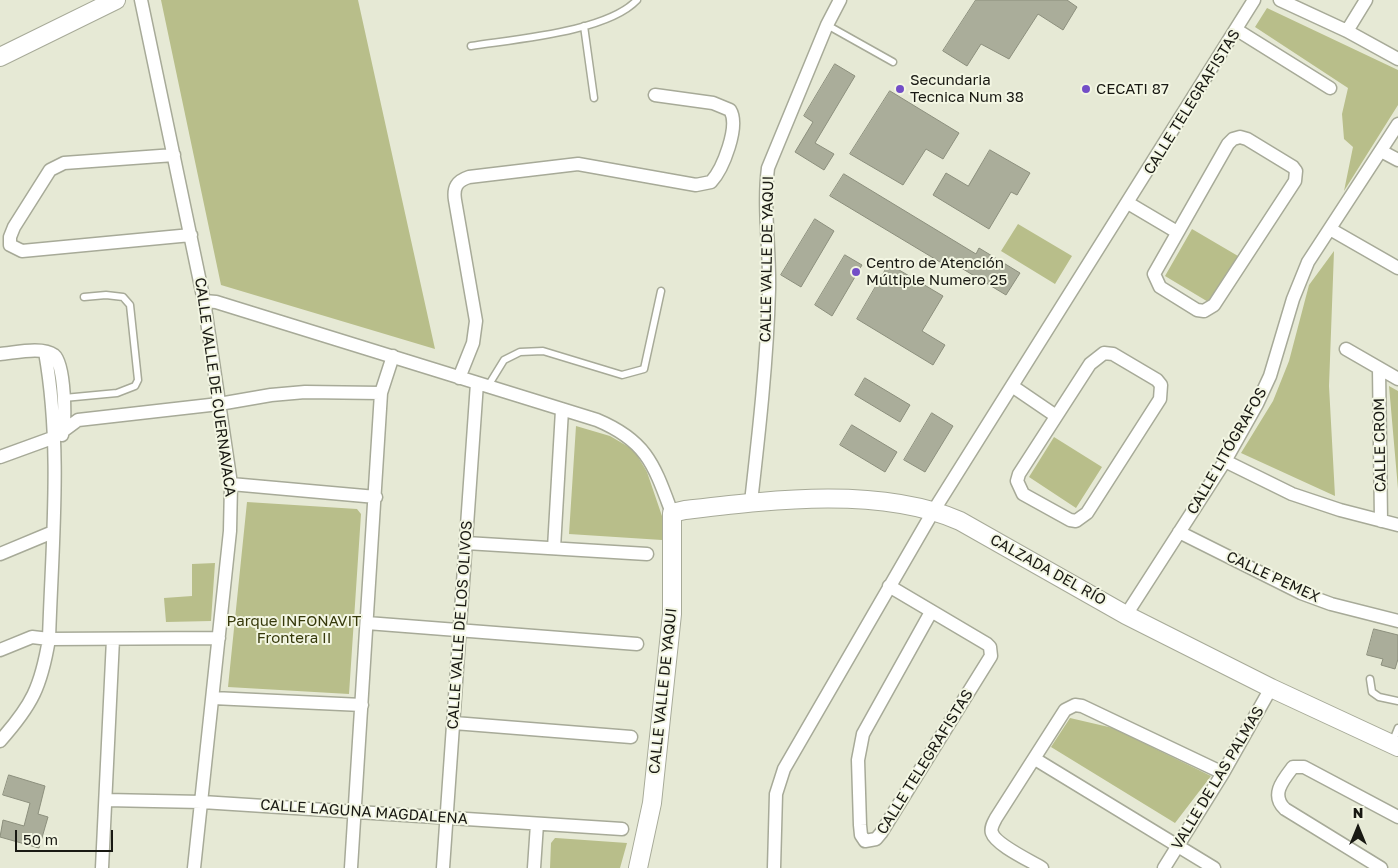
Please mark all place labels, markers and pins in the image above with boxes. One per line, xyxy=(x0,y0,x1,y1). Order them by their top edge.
place label: Secundaria Tecnica Num 38 xyxy=(910,71,1024,106)
place label: CECATI 87 xyxy=(1096,80,1169,98)
marker: Secundaria Tecnica Num 38 xyxy=(894,83,906,95)
marker: CECATI 87 xyxy=(1080,83,1092,95)
place label: Centro de Atención Múltiple Numero 25 xyxy=(866,254,1007,289)
marker: Centro de Atención Múltiple Numero 25 xyxy=(850,266,862,278)

